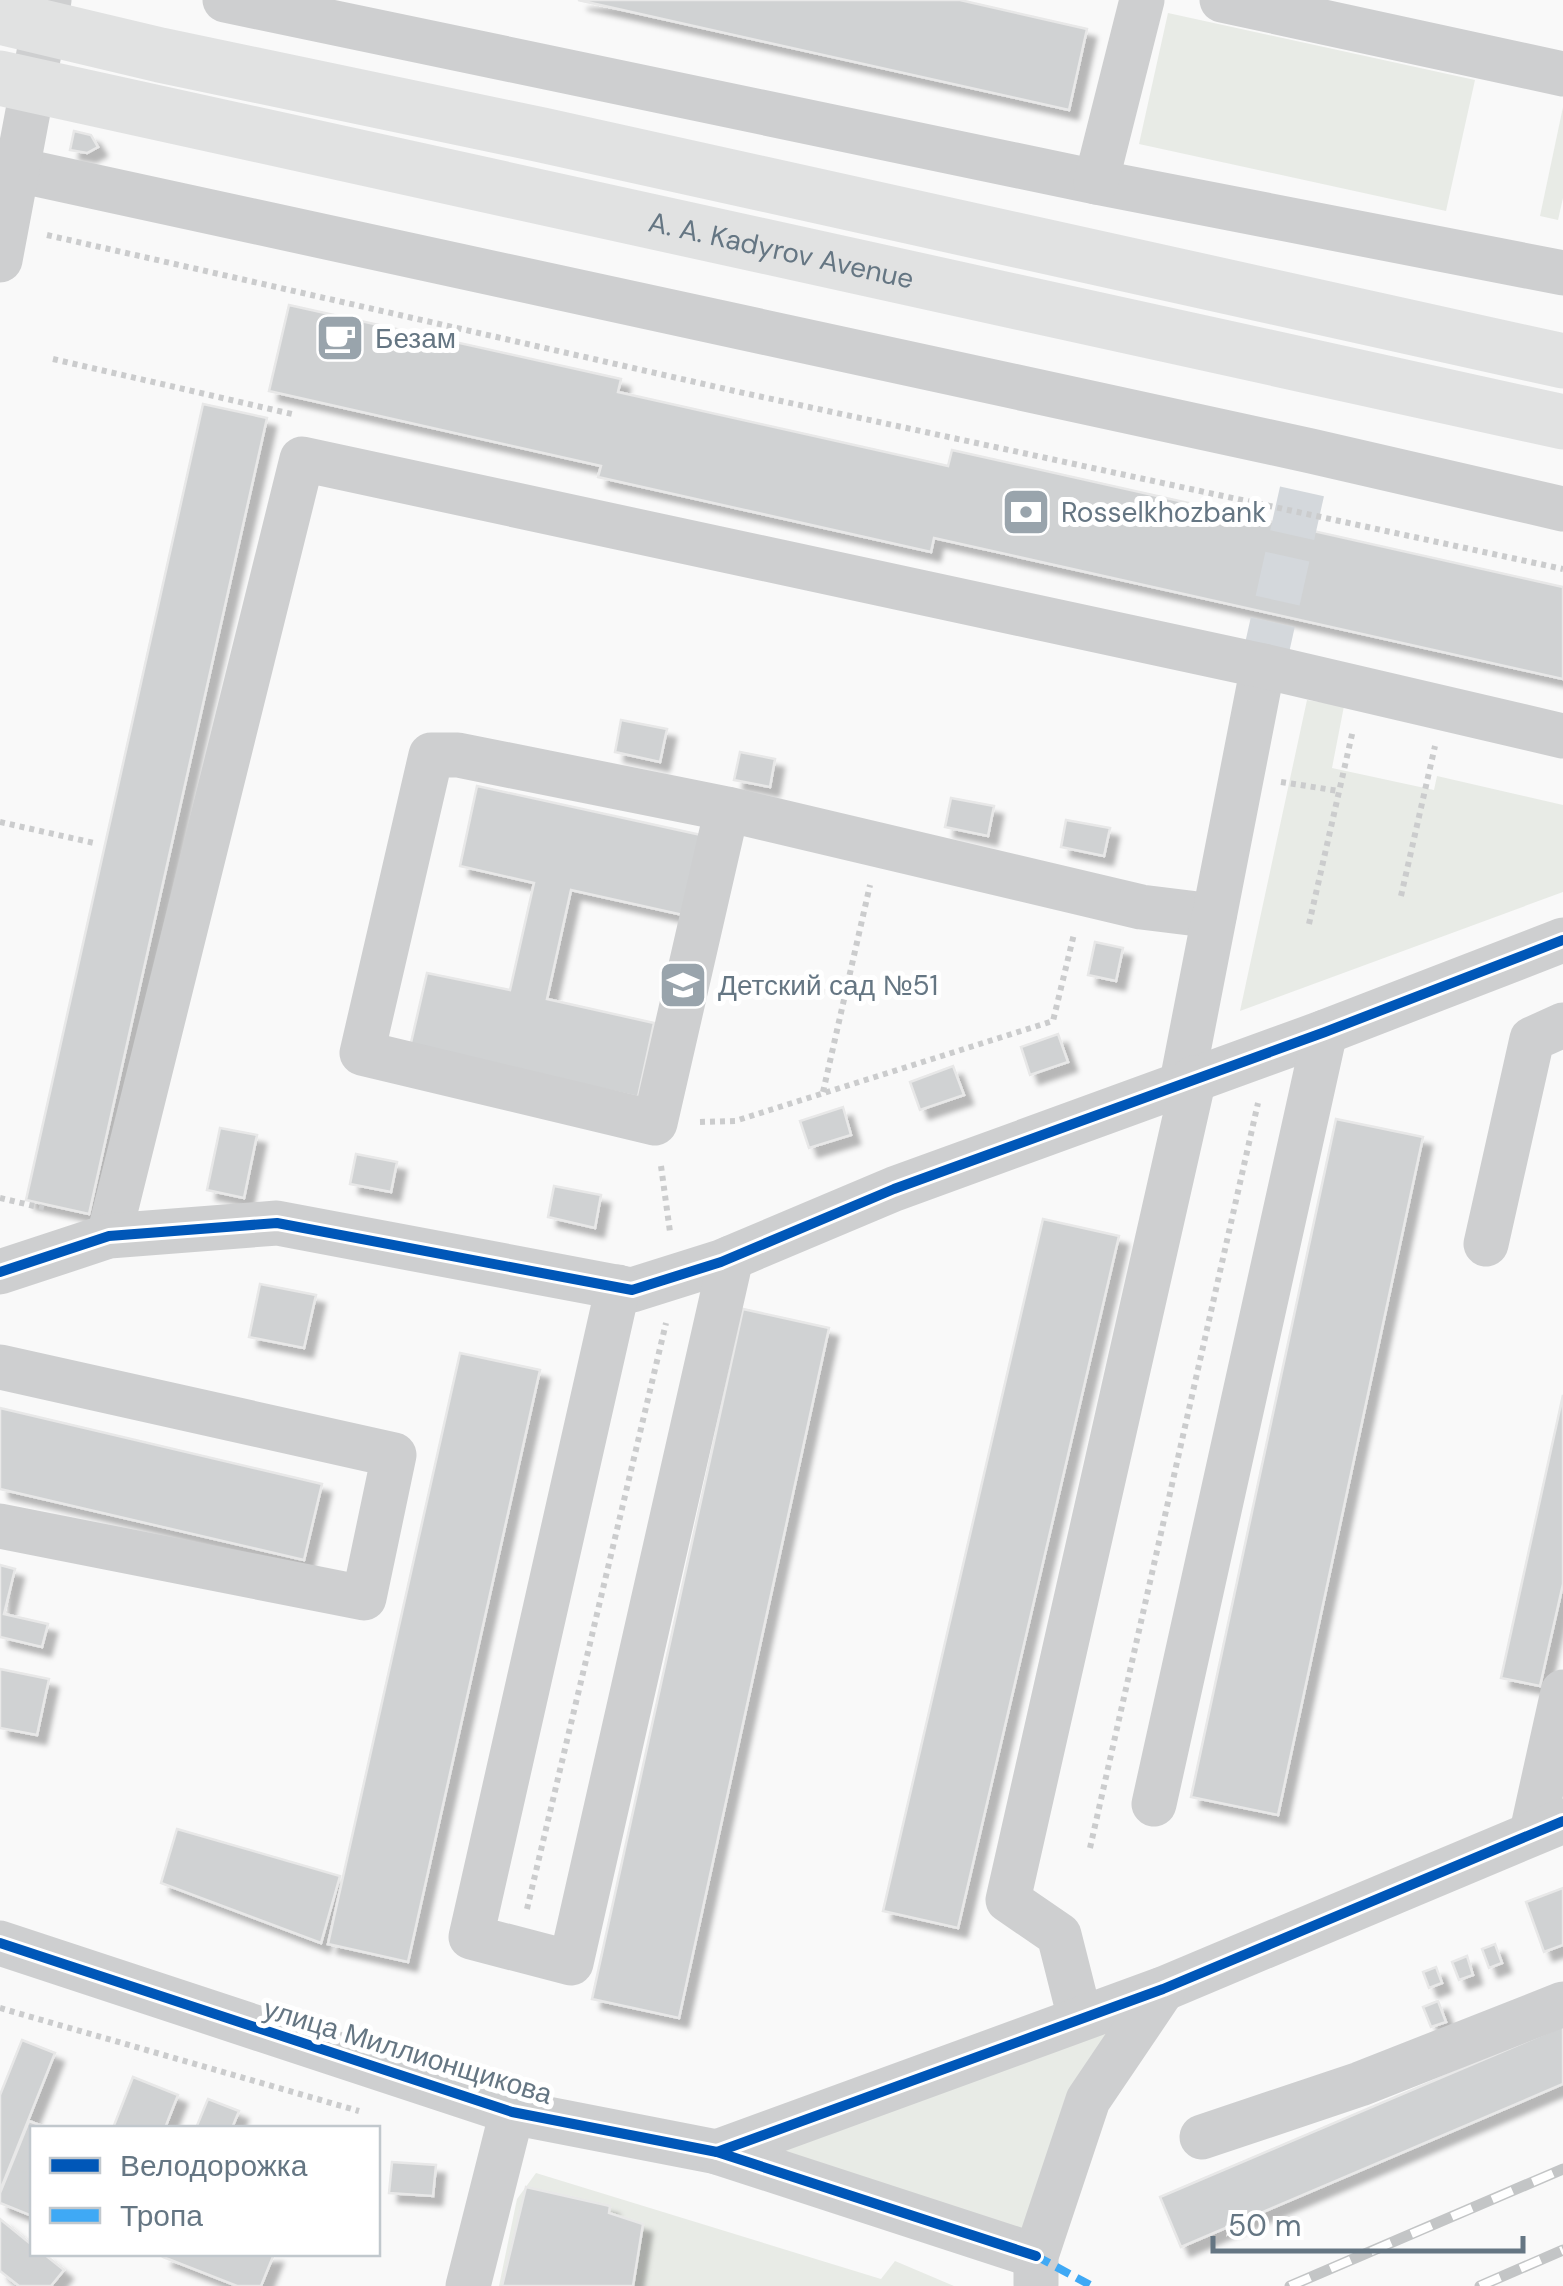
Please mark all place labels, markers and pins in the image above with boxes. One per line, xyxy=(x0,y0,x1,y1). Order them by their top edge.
cafe icon: Безам xyxy=(314,312,366,364)
place label: Безам xyxy=(375,320,456,357)
bank icon: Rosselkhozbank xyxy=(1000,486,1052,538)
place label: Rosselkhozbank xyxy=(1061,494,1266,531)
school or university icon: Детский сад №51 xyxy=(657,959,709,1011)
place label: Детский сад №51 xyxy=(718,967,938,1004)

